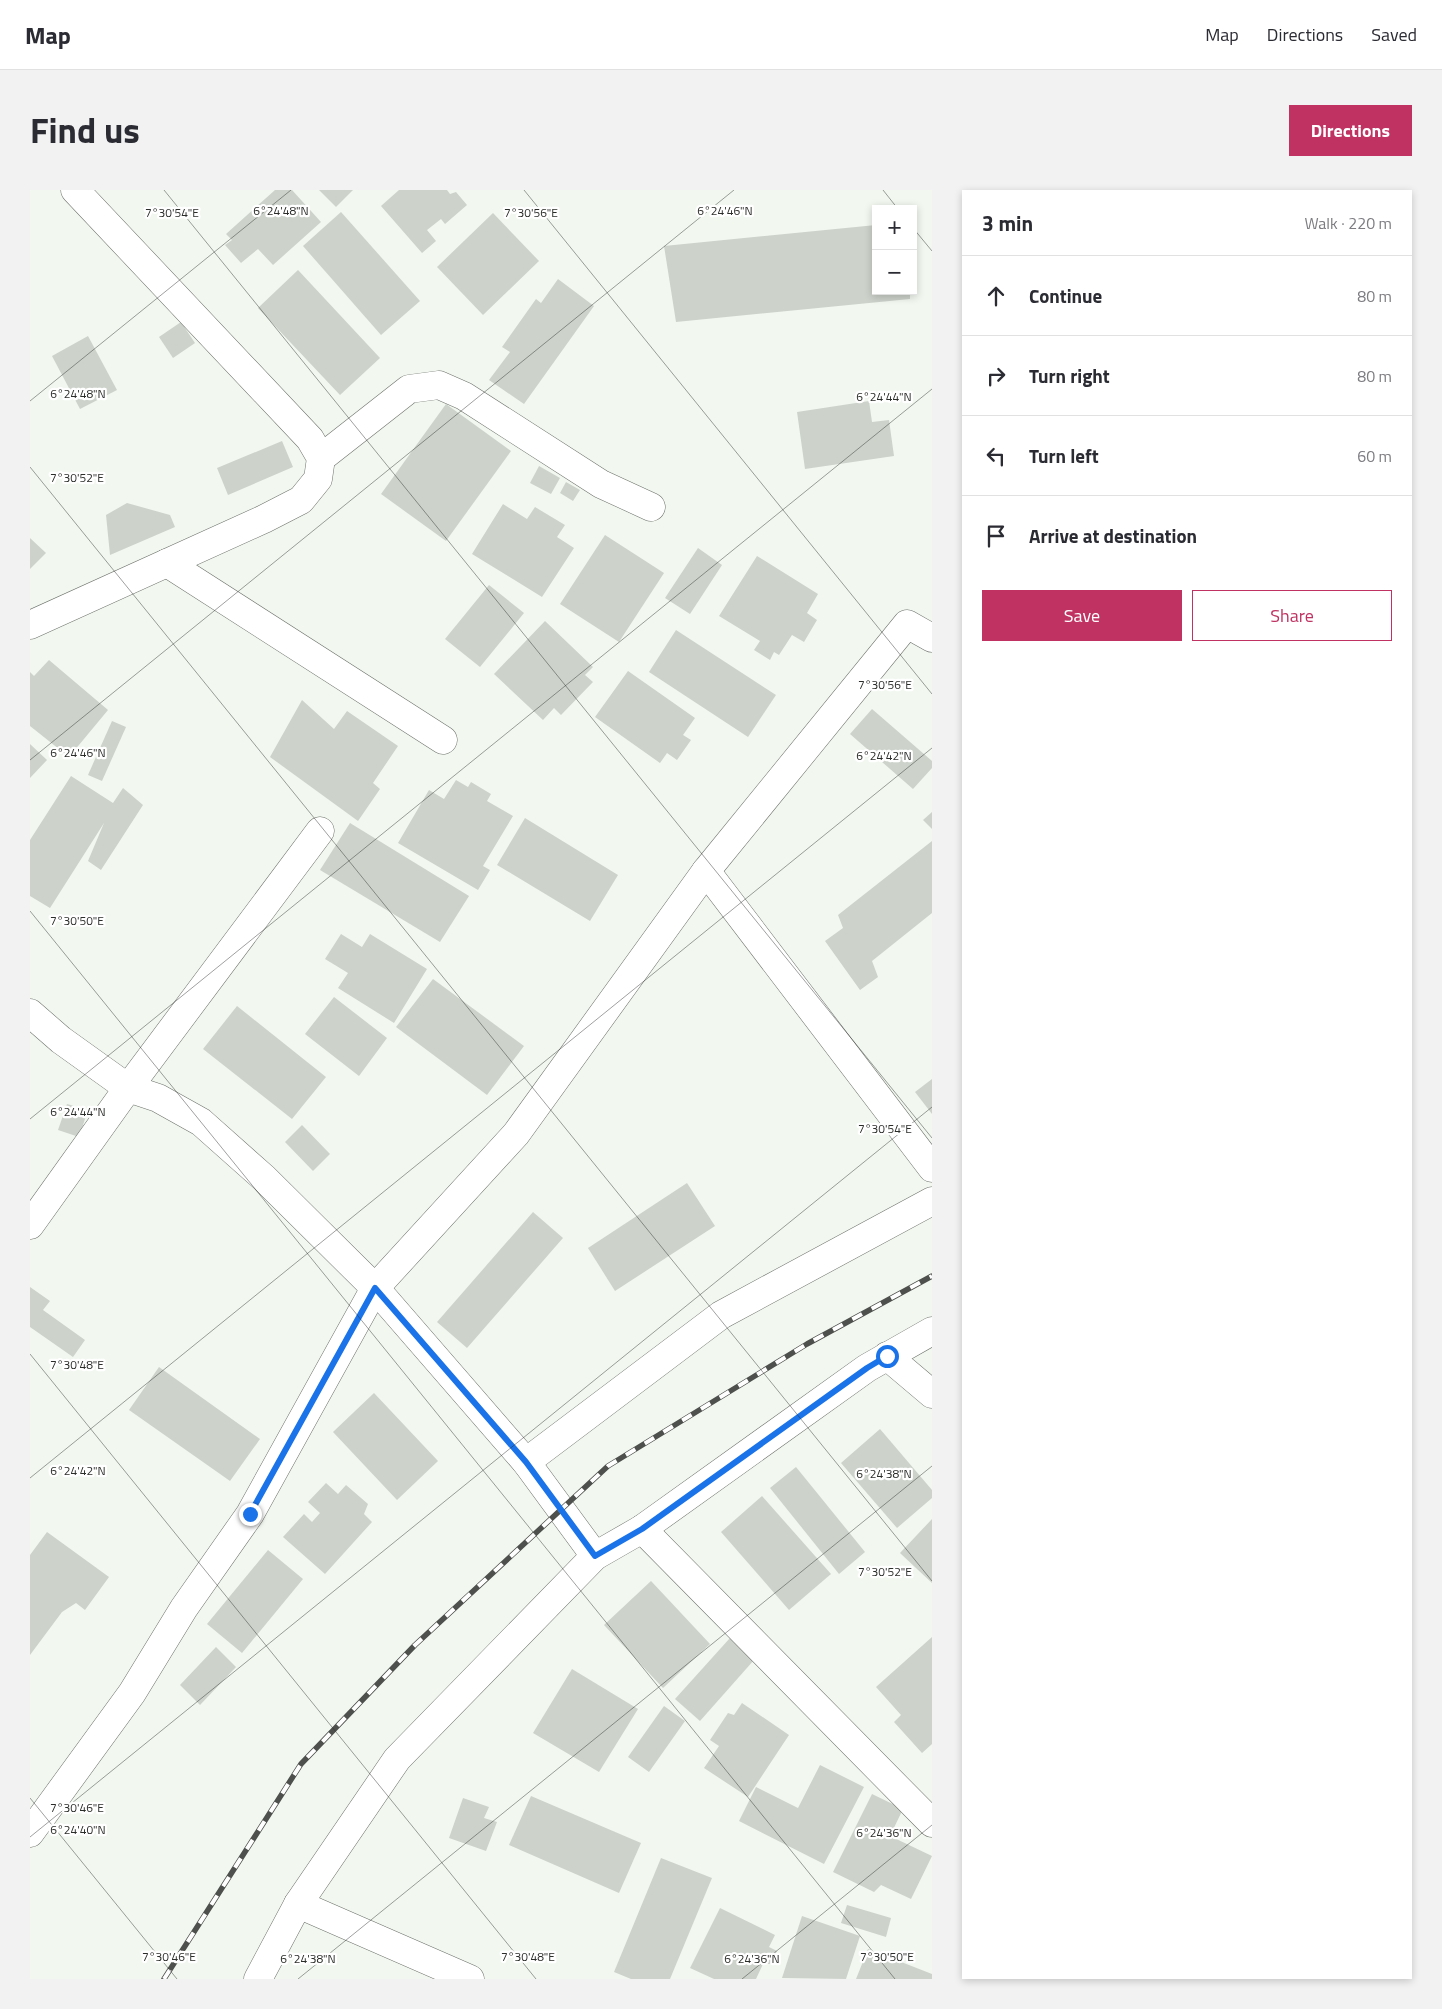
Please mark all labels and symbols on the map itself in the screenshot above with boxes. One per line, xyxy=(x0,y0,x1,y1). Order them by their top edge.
text: 6°24'48"N xyxy=(253,201,309,220)
text: 6°24'46"N xyxy=(697,201,753,220)
text: 7°30'54"E xyxy=(145,203,199,222)
text: 7°30'56"E xyxy=(504,203,558,222)
text: 6°24'48"N xyxy=(50,384,106,403)
text: 6°24'44"N xyxy=(856,387,912,406)
text: 7°30'52"E xyxy=(50,468,104,487)
text: 7°30'56"E xyxy=(858,675,912,694)
text: 6°24'46"N xyxy=(50,743,106,762)
text: 6°24'42"N xyxy=(856,746,912,765)
text: 7°30'50"E xyxy=(50,911,104,930)
text: 6°24'44"N xyxy=(50,1102,106,1121)
text: 7°30'54"E xyxy=(858,1119,912,1138)
route start xyxy=(876,1345,899,1368)
text: 7°30'48"E xyxy=(50,1355,104,1374)
text: 6°24'42"N xyxy=(50,1461,106,1480)
text: 6°24'38"N xyxy=(856,1464,912,1483)
route end xyxy=(239,1503,262,1526)
text: 7°30'52"E xyxy=(858,1562,912,1581)
text: 7°30'46"E xyxy=(50,1798,104,1817)
text: 6°24'40"N xyxy=(50,1820,106,1839)
text: 6°24'36"N xyxy=(856,1823,912,1842)
text: 7°30'46"E xyxy=(142,1947,196,1966)
text: 7°30'48"E xyxy=(501,1947,555,1966)
text: 7°30'50"E xyxy=(860,1947,914,1966)
text: 6°24'38"N xyxy=(280,1949,336,1968)
text: 6°24'36"N xyxy=(724,1949,780,1968)

